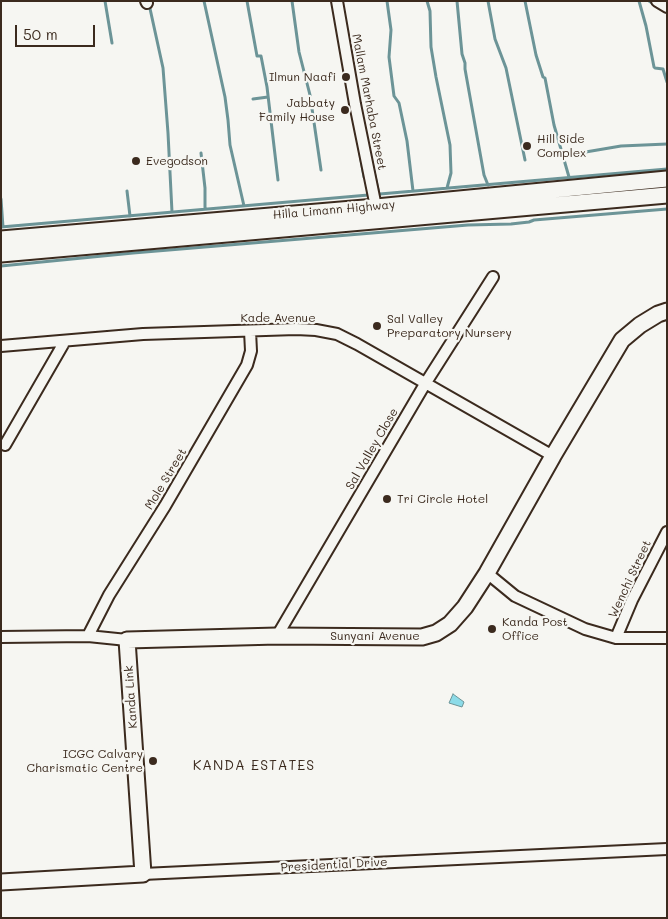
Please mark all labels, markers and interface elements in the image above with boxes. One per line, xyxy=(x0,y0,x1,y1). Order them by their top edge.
scale bar xyxy=(18,15,98,47)
text: 50 m xyxy=(23,24,58,44)
street label: Mallam Marhaba Street xyxy=(349,33,389,171)
place label: Ilmun Naafi xyxy=(269,70,336,84)
marker: Ilmun Naafi xyxy=(340,71,352,83)
place label: Jabbaty Family House xyxy=(259,96,335,124)
marker: Jabbaty Family House xyxy=(339,104,351,116)
place label: Hill Side Complex xyxy=(537,132,586,160)
marker: Hill Side Complex xyxy=(521,140,533,152)
place label: Evegodson xyxy=(146,154,208,168)
marker: Evegodson xyxy=(130,155,142,167)
street label: Hilla Limann Highway xyxy=(272,197,396,223)
street label: Kade Avenue xyxy=(240,311,316,325)
place label: Sal Valley Preparatory Nursery xyxy=(387,312,512,340)
marker: Sal Valley Preparatory Nursery xyxy=(371,320,383,332)
street label: Sal Valley Close xyxy=(343,406,401,492)
street label: Mole Street xyxy=(142,446,190,512)
place label: Tri Circle Hotel xyxy=(397,492,488,506)
marker: Tri Circle Hotel xyxy=(381,493,393,505)
street label: Wenchi Street xyxy=(606,538,654,620)
place label: Kanda Post Office xyxy=(502,615,568,643)
marker: Kanda Post Office xyxy=(486,623,498,635)
street label: Sunyani Avenue xyxy=(330,629,420,643)
street label: Kanda Link xyxy=(122,665,140,729)
place label: ICGC Calvary Charismatic Centre xyxy=(26,747,143,775)
marker: ICGC Calvary Charismatic Centre xyxy=(147,755,159,767)
district label: KANDA ESTATES xyxy=(191,758,317,774)
street label: Presidential Drive xyxy=(280,855,388,875)

